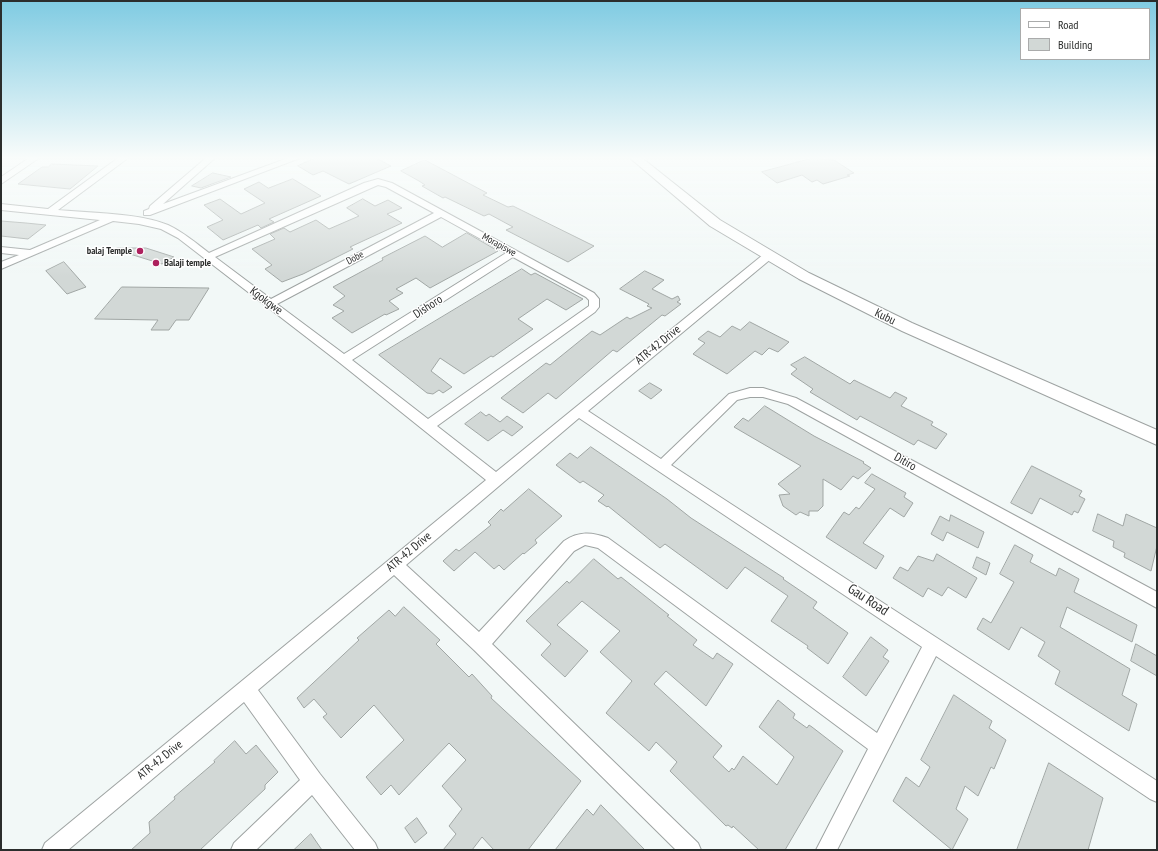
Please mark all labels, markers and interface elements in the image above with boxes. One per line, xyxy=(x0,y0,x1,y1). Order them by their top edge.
legend xyxy=(1020,8,1150,60)
text: Road xyxy=(1058,17,1078,32)
text: Building xyxy=(1058,37,1093,52)
street label: Morapiswe xyxy=(480,231,518,259)
place label: balaj Temple xyxy=(87,245,132,257)
marker: balaj Temple xyxy=(135,246,145,256)
street label: Dobe xyxy=(344,248,366,268)
place label: Balaji temple xyxy=(164,257,211,269)
marker: Balaji temple xyxy=(151,258,161,268)
street label: Kgokgwe xyxy=(247,284,285,318)
street label: Dishoro xyxy=(411,292,445,322)
street label: Kubu xyxy=(872,306,898,328)
street label: ATR-42 Drive xyxy=(632,322,684,368)
street label: Ditiro xyxy=(891,450,919,474)
street label: ATR-42 Drive xyxy=(384,529,434,575)
street label: Gau Road xyxy=(844,581,892,619)
street label: ATR-42 Drive xyxy=(134,737,186,783)

